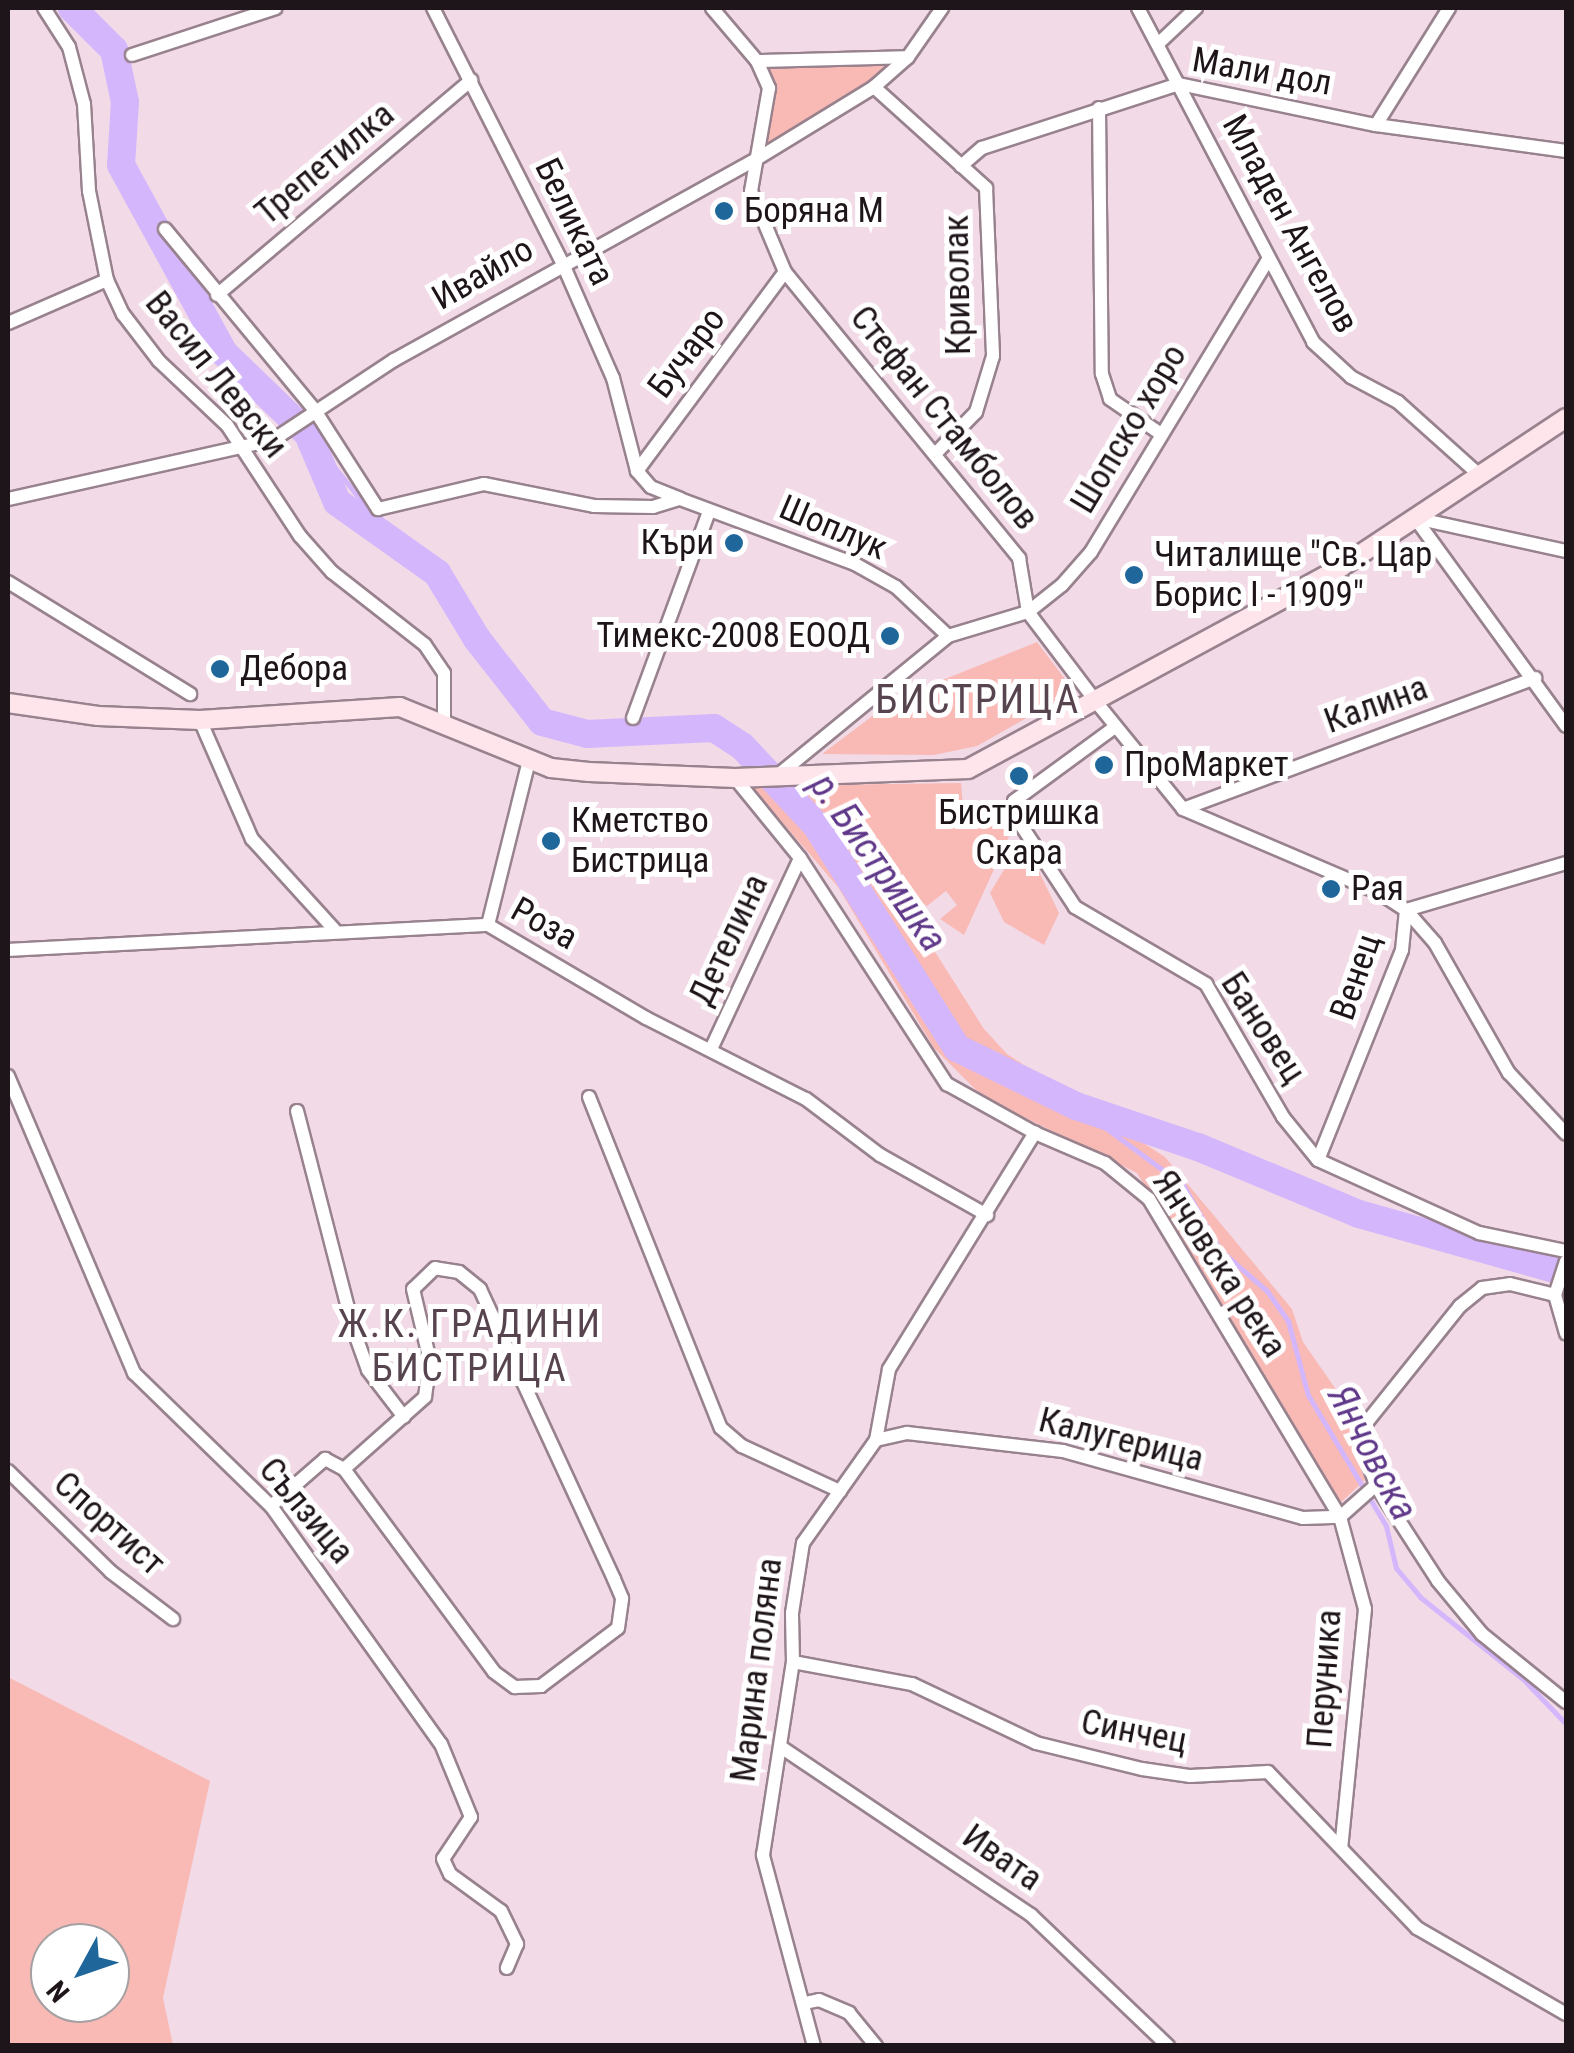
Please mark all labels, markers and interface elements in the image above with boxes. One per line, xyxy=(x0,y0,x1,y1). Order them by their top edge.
street label: Мали дол xyxy=(1189,39,1335,105)
street label: Трепетилка xyxy=(247,94,403,234)
street label: Младен Ангелов xyxy=(1213,108,1367,340)
street label: Беликата xyxy=(525,152,623,292)
place label: Боряна М xyxy=(744,190,884,232)
marker: Боряна М xyxy=(713,200,735,222)
street label: Криволак xyxy=(936,214,980,356)
street label: Ивайло xyxy=(425,228,541,320)
street label: Васил Левски xyxy=(136,283,296,467)
street label: Стефан Стамболов xyxy=(841,298,1047,538)
street label: Бучаро xyxy=(639,300,735,406)
street label: Шопско хоро xyxy=(1062,337,1196,521)
street label: Шоплук xyxy=(773,487,893,569)
place label: Къри xyxy=(640,522,714,564)
marker: Къри xyxy=(723,532,745,554)
place label: Читалище "Св. Цар Борис I - 1909" xyxy=(1154,534,1432,616)
marker: Читалище "Св. Цар Борис I - 1909" xyxy=(1123,564,1145,586)
place label: Тимекс-2008 ЕООД xyxy=(596,615,870,657)
marker: Тимекс-2008 ЕООД xyxy=(879,625,901,647)
place label: Дебора xyxy=(240,648,348,690)
marker: Дебора xyxy=(209,658,231,680)
street label: Калина xyxy=(1319,667,1433,743)
district label: БИСТРИЦА xyxy=(875,676,1081,724)
place label: ПроМаркет xyxy=(1124,744,1289,786)
marker: ПроМаркет xyxy=(1093,754,1115,776)
water label: р. Бистришка xyxy=(800,765,956,961)
marker: Бистришка Скара xyxy=(1008,765,1030,787)
place label: Бистришка Скара xyxy=(938,792,1100,874)
place label: Кметство Бистрица xyxy=(571,800,709,882)
marker: Кметство Бистрица xyxy=(540,830,562,852)
street label: Детелина xyxy=(680,868,778,1012)
place label: Рая xyxy=(1351,868,1404,910)
marker: Рая xyxy=(1320,878,1342,900)
street label: Роза xyxy=(504,889,584,959)
street label: Венец xyxy=(1322,929,1390,1025)
street label: Бановец xyxy=(1212,965,1314,1091)
street label: Янчовска река xyxy=(1143,1163,1295,1365)
district label: Ж.К. ГРАДИНИ БИСТРИЦА xyxy=(337,1302,603,1392)
water label: Янчовска xyxy=(1317,1378,1427,1528)
street label: Калугерица xyxy=(1034,1399,1208,1481)
street label: Сълзица xyxy=(250,1450,362,1572)
street label: Спортист xyxy=(45,1463,173,1585)
street label: Марина поляна xyxy=(722,1556,792,1784)
street label: Перуника xyxy=(1299,1608,1351,1750)
street label: Синчец xyxy=(1077,1701,1191,1763)
street label: Ивата xyxy=(954,1816,1050,1900)
north arrow xyxy=(30,1923,130,2023)
text: N xyxy=(40,1974,76,2008)

